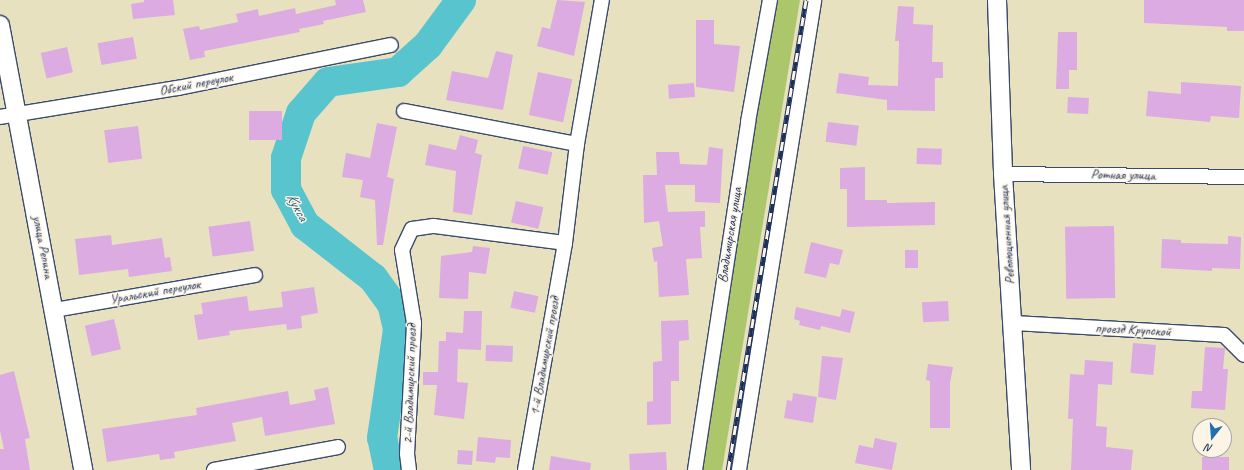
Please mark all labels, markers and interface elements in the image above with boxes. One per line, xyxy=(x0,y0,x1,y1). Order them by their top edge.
street label: Обский переулок xyxy=(158,69,234,99)
street label: Ротная улица xyxy=(1091,166,1155,184)
street label: Революционная улица xyxy=(995,185,1019,285)
street label: Владимирская улица xyxy=(714,186,746,284)
water label: Кукса xyxy=(282,190,312,224)
street label: улица Репина xyxy=(29,214,57,280)
street label: Уральский переулок xyxy=(109,276,201,308)
street label: 1-й Владимирский проезд xyxy=(526,295,564,417)
street label: проезд Крупской xyxy=(1094,320,1172,340)
street label: 2-й Владимирский проезд xyxy=(400,324,420,444)
north arrow xyxy=(1192,418,1232,458)
text: N xyxy=(1203,441,1214,456)

